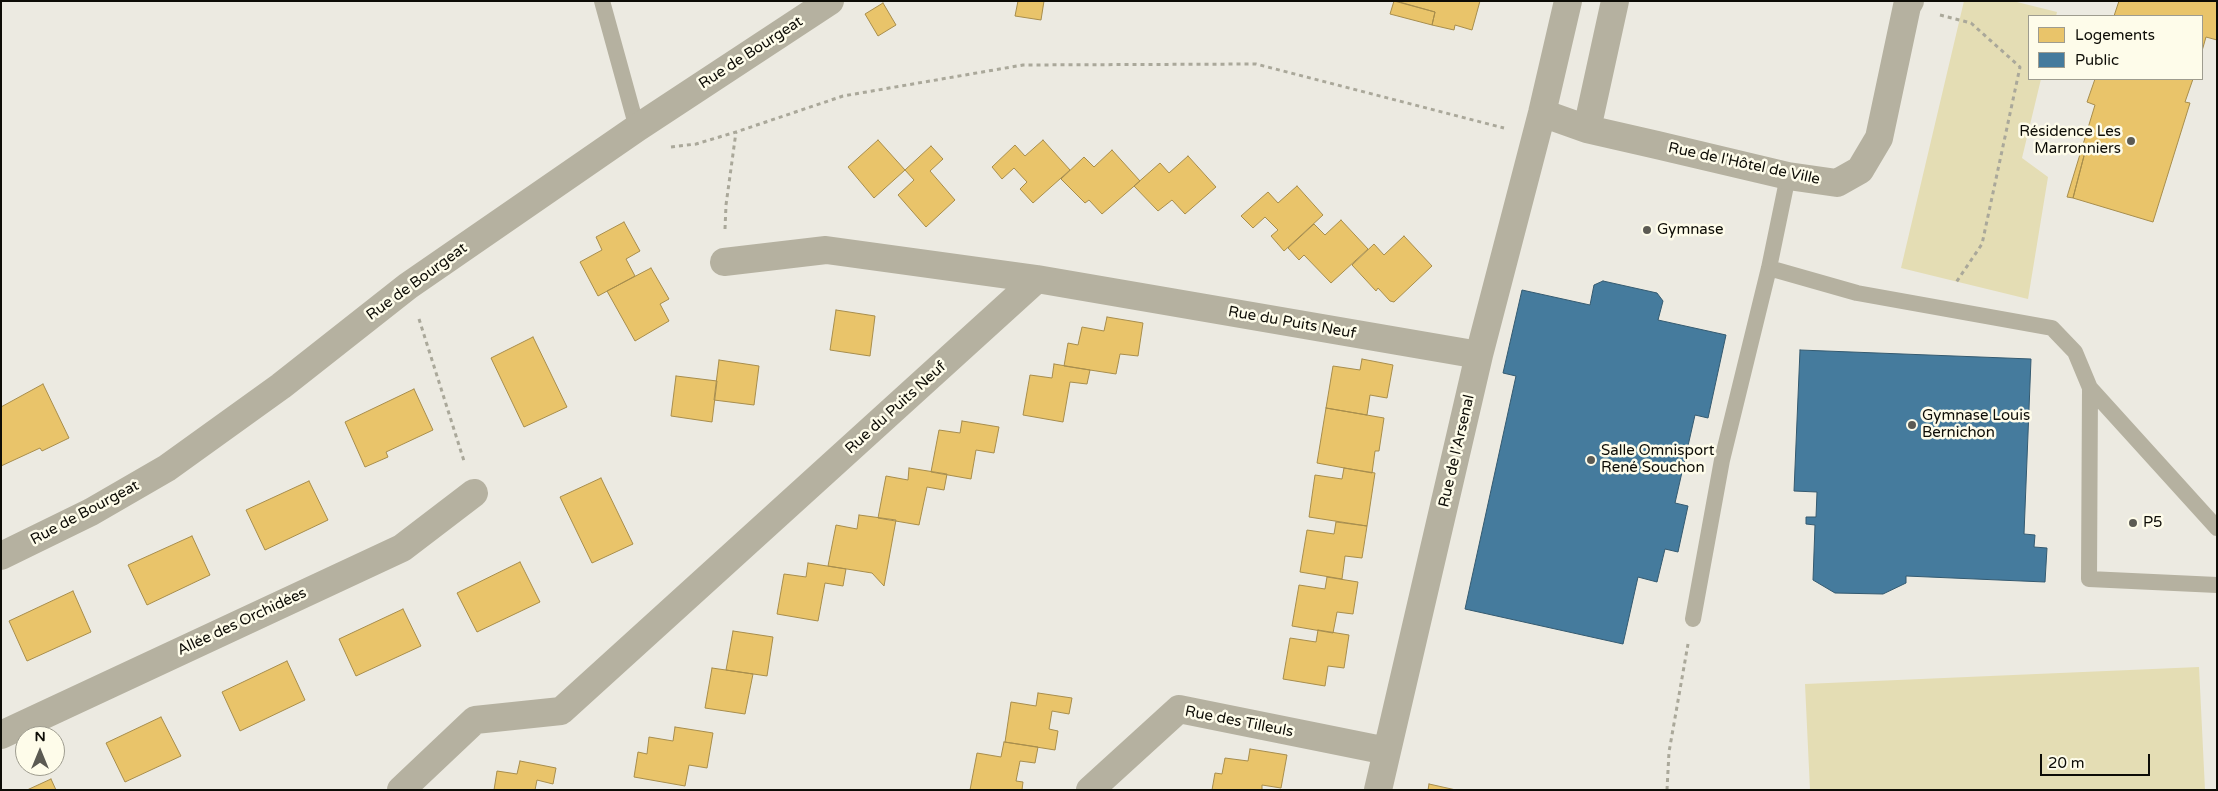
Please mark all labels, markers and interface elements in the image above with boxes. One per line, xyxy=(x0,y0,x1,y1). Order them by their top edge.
street label: Rue de Bourgeat xyxy=(696,13,806,93)
legend xyxy=(2028,15,2203,80)
text: Logements xyxy=(2075,26,2155,44)
text: Public xyxy=(2075,51,2119,69)
place label: Résidence Les Marronniers xyxy=(2019,123,2121,158)
marker: Résidence Les Marronniers xyxy=(2125,135,2137,147)
street label: Rue de l'Hôtel de Ville xyxy=(1666,139,1822,189)
place label: Gymnase xyxy=(1657,221,1723,239)
marker: Gymnase xyxy=(1641,224,1653,236)
street label: Rue de Bourgeat xyxy=(363,239,471,325)
street label: Rue du Puits Neuf xyxy=(1227,303,1357,343)
street label: Rue du Puits Neuf xyxy=(842,358,950,458)
street label: Rue de l'Arsenal xyxy=(1435,393,1479,509)
place label: Gymnase Louis Bernichon xyxy=(1922,407,2030,442)
marker: Gymnase Louis Bernichon xyxy=(1906,419,1918,431)
place label: Salle Omnisport René Souchon xyxy=(1601,442,1714,477)
marker: Salle Omnisport René Souchon xyxy=(1585,454,1597,466)
street label: Rue de Bourgeat xyxy=(28,477,142,549)
place label: P5 xyxy=(2143,514,2162,532)
marker: P5 xyxy=(2127,517,2139,529)
street label: Allée des Orchidées xyxy=(174,584,310,660)
street label: Rue des Tilleuls xyxy=(1183,703,1295,741)
north arrow xyxy=(15,726,65,776)
text: N xyxy=(34,728,46,745)
scale bar xyxy=(2043,744,2153,776)
text: 20 m xyxy=(2048,754,2085,772)

